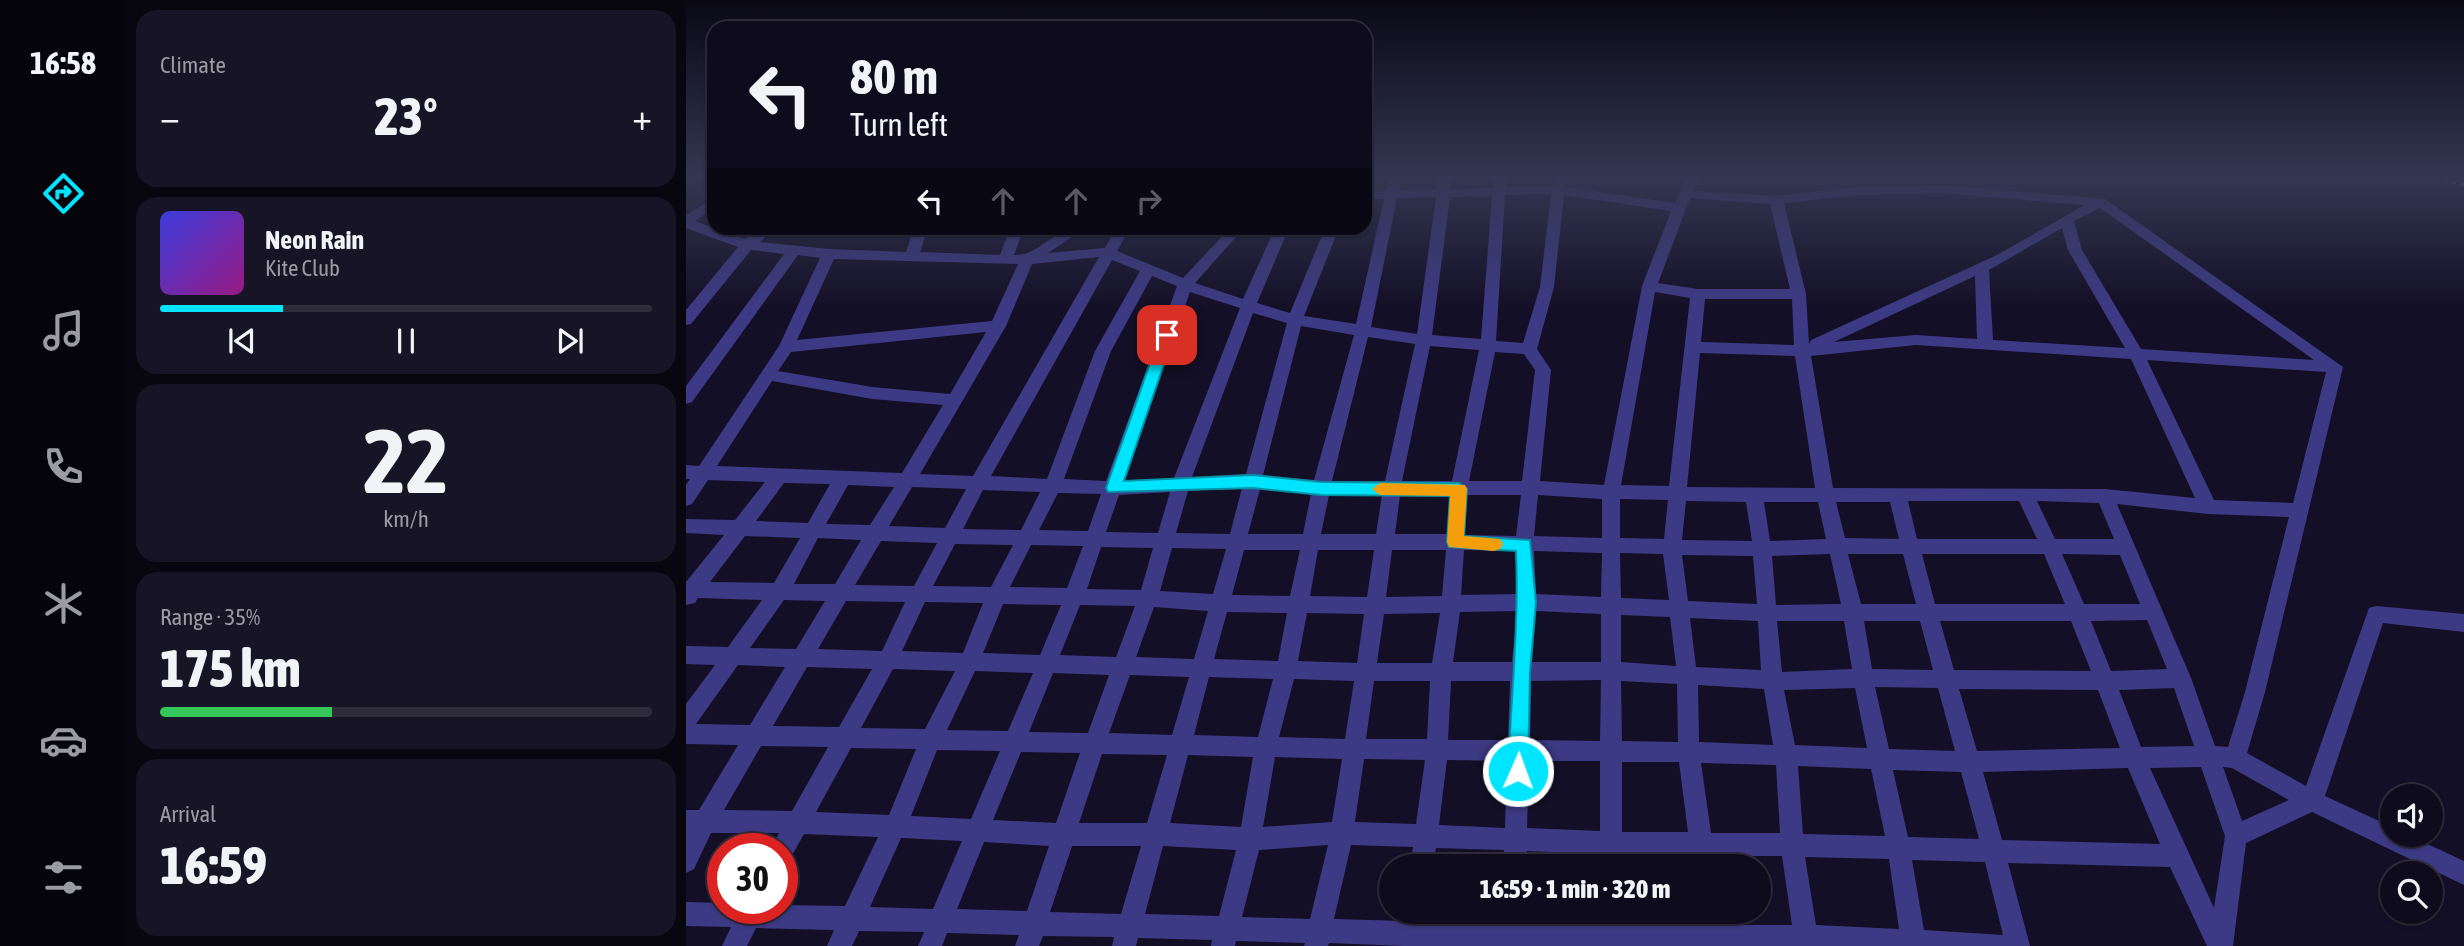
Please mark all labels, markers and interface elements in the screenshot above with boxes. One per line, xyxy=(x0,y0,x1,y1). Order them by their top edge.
text: 16:58 xyxy=(30,44,96,81)
text: 80 m xyxy=(850,48,938,104)
icon: left xyxy=(735,49,826,140)
text: Climate xyxy=(160,52,226,78)
text: 23° xyxy=(374,86,438,146)
text: − xyxy=(160,95,180,138)
text: + xyxy=(632,95,652,138)
text: Turn left xyxy=(850,106,948,143)
icon: directions xyxy=(39,169,88,218)
icon: left xyxy=(911,182,949,220)
icon: ahead xyxy=(984,182,1022,220)
icon: ahead xyxy=(1057,182,1095,220)
icon: right xyxy=(1130,182,1168,220)
text: Neon Rain xyxy=(265,225,364,255)
text: Kite Club xyxy=(265,255,340,281)
pin xyxy=(1137,305,1197,365)
icon: music xyxy=(39,306,88,355)
icon: arrive xyxy=(1148,316,1186,354)
icon: previous xyxy=(223,322,261,360)
icon: pause xyxy=(387,322,425,360)
icon: next xyxy=(551,322,589,360)
text: 22 xyxy=(363,408,449,512)
icon: phone xyxy=(39,442,88,491)
text: km/h xyxy=(383,506,429,532)
icon: climate xyxy=(39,579,88,628)
text: Range · 35% xyxy=(160,604,260,630)
text: 175 km xyxy=(160,638,301,698)
icon: car xyxy=(39,716,88,765)
position arrow xyxy=(1481,734,1555,808)
map controls xyxy=(2380,784,2443,924)
button: sound xyxy=(2380,784,2443,847)
text: Arrival xyxy=(160,801,216,827)
speed limit sign: 30 xyxy=(707,833,798,924)
text: 16:59 xyxy=(160,835,267,895)
icon: filters xyxy=(39,853,88,902)
button: search xyxy=(2380,861,2443,924)
text: 16:59 · 1 min · 320 m xyxy=(1480,874,1670,904)

